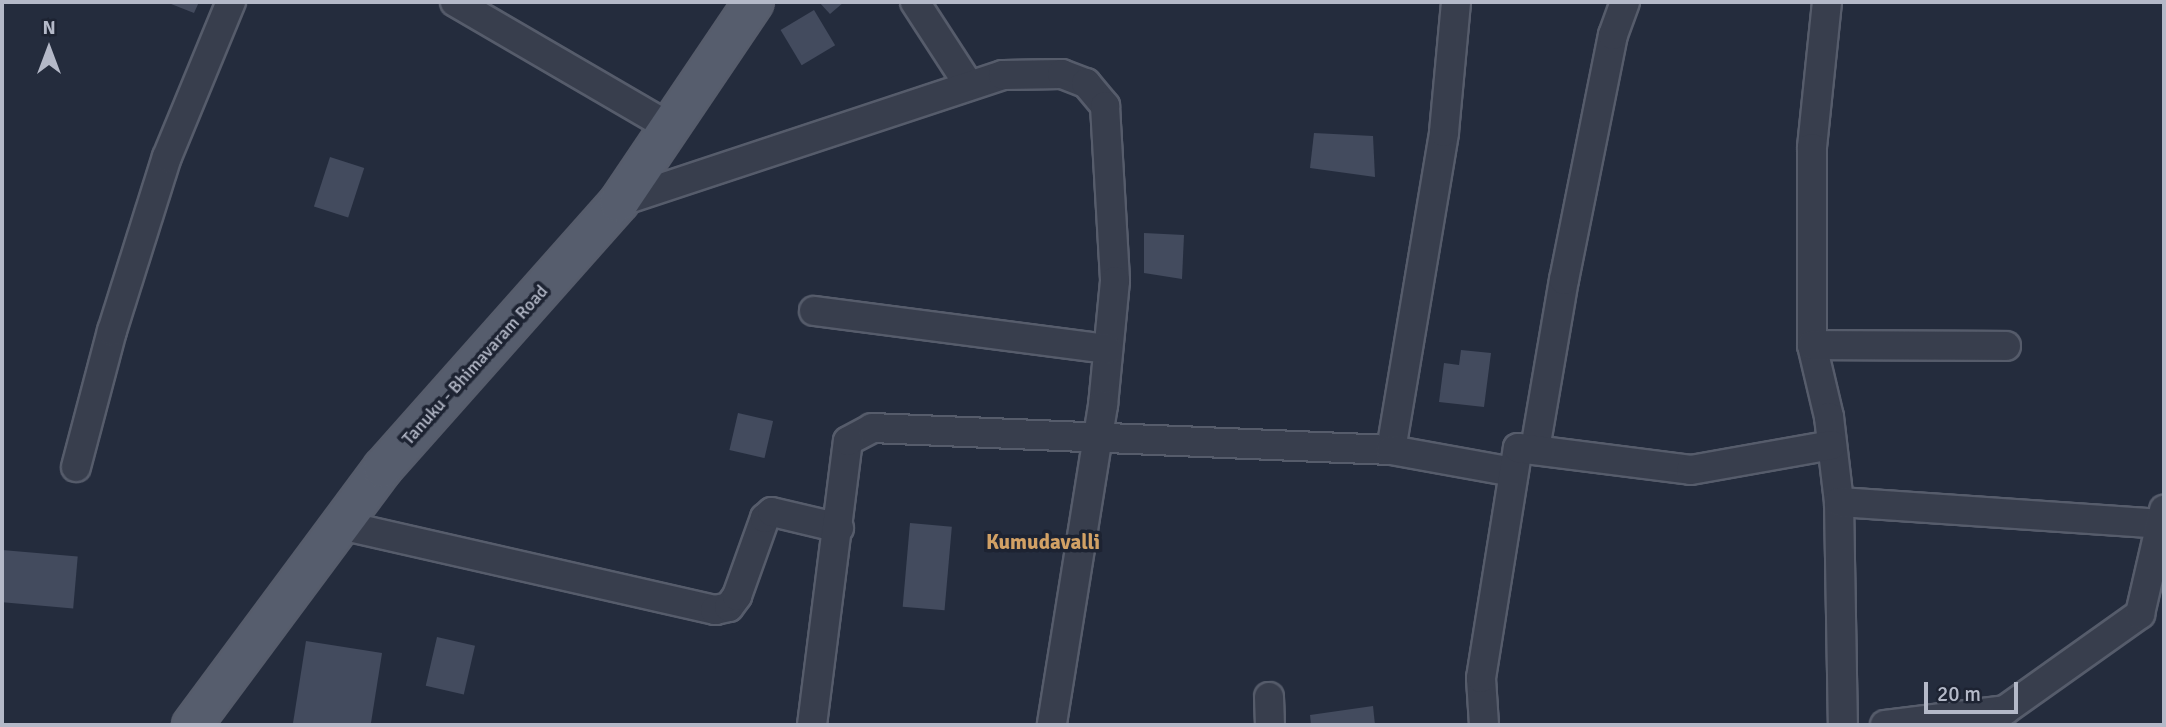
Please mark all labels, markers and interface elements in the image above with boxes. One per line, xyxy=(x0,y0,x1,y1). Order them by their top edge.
north arrow xyxy=(14,14,84,84)
text: N xyxy=(42,16,56,40)
street label: Tanuku - Bhimavaram Road xyxy=(398,281,552,449)
district label: Kumudavalli xyxy=(986,529,1100,555)
scale bar xyxy=(1928,668,2022,712)
text: 20 m xyxy=(1937,681,1981,707)

